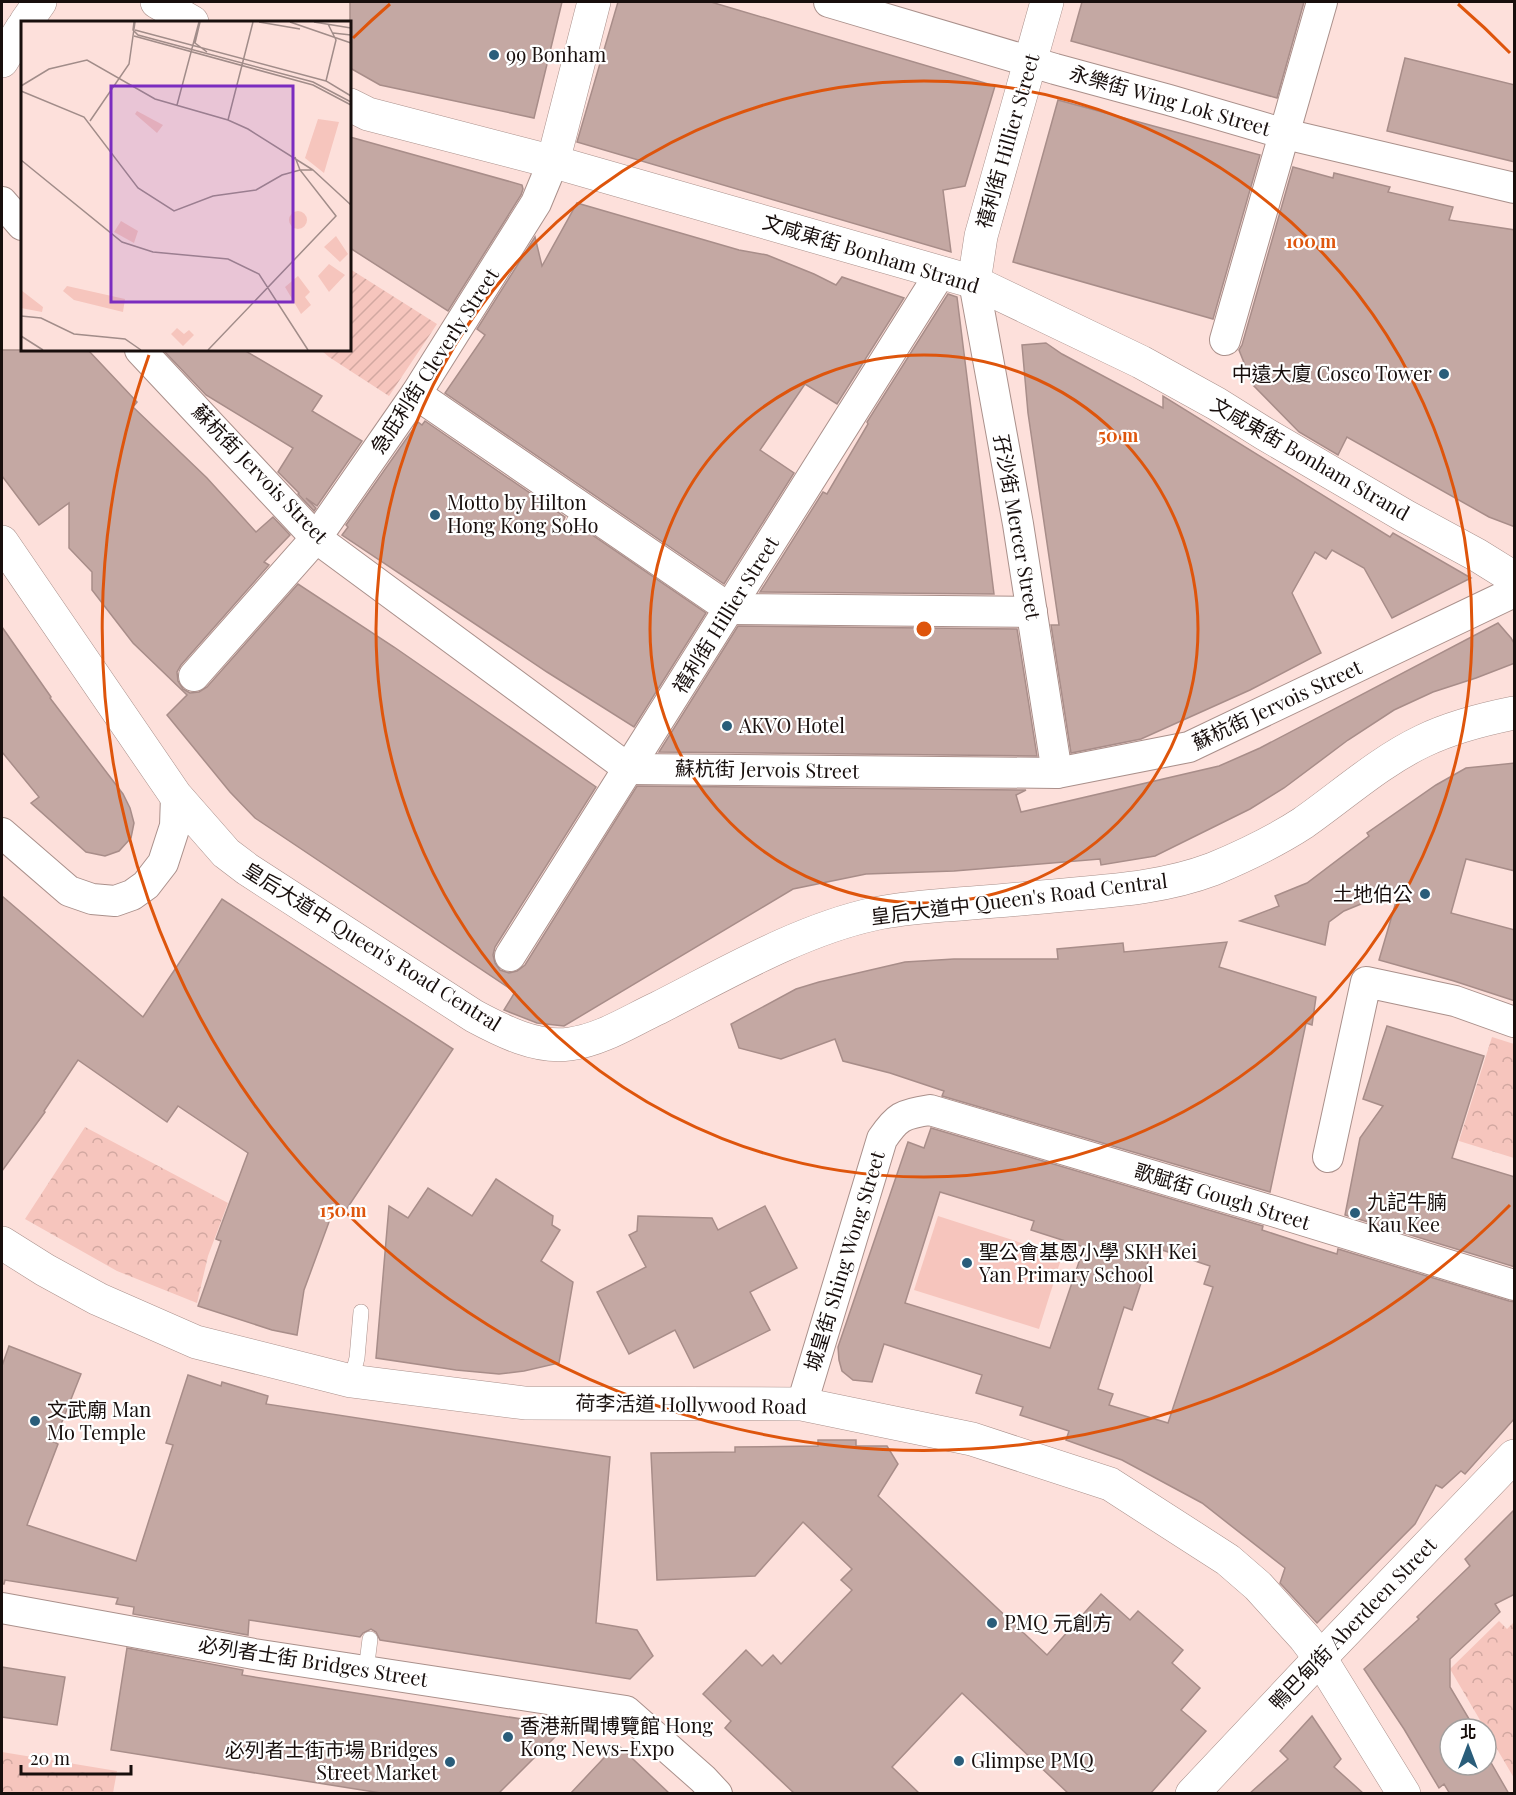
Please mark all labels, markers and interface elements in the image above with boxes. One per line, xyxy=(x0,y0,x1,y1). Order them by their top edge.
inset map xyxy=(21,21,351,351)
place label: 99 Bonham xyxy=(506,40,606,67)
marker: 99 Bonham xyxy=(487,48,501,62)
street label: 禧利街 Hillier Street xyxy=(969,49,1045,231)
street label: 永樂街 Wing Lok Street xyxy=(1067,58,1275,141)
street label: 文咸東街 Bonham Strand xyxy=(760,207,983,298)
text: 100 m xyxy=(1286,229,1337,253)
street label: 急庇利街 Cleverly Street xyxy=(363,261,505,458)
place label: 中遠大廈 Cosco Tower xyxy=(1232,359,1432,386)
marker: 中遠大廈 Cosco Tower xyxy=(1437,367,1451,381)
street label: 文咸東街 Bonham Strand xyxy=(1207,390,1415,526)
street label: 蘇杭街 Jervois Street xyxy=(187,397,335,549)
text: 50 m xyxy=(1098,423,1139,447)
street label: 孖沙街 Mercer Street xyxy=(989,432,1048,622)
place label: Motto by Hilton Hong Kong SoHo xyxy=(447,488,599,538)
marker: Motto by Hilton Hong Kong SoHo xyxy=(428,508,442,522)
street label: 禧利街 Hillier Street xyxy=(665,530,785,698)
centre of rings xyxy=(914,619,934,639)
street label: 蘇杭街 Jervois Street xyxy=(1187,652,1366,755)
place label: AKVO Hotel xyxy=(738,711,845,738)
marker: AKVO Hotel xyxy=(720,719,734,733)
street label: 蘇杭街 Jervois Street xyxy=(675,753,860,784)
street label: 皇后大道中 Queen's Road Central xyxy=(239,855,507,1037)
street label: 皇后大道中 Queen's Road Central xyxy=(869,866,1169,929)
place label: 土地伯公 xyxy=(1333,879,1413,906)
marker: 土地伯公 xyxy=(1418,887,1432,901)
street label: 城皇街 Shing Wong Street xyxy=(797,1146,890,1374)
street label: 歌賦街 Gough Street xyxy=(1131,1156,1315,1235)
place label: 九記牛腩 Kau Kee xyxy=(1367,1187,1447,1237)
text: 150 m xyxy=(319,1198,367,1222)
marker: 九記牛腩 Kau Kee xyxy=(1348,1206,1362,1220)
place label: 聖公會基恩小學 SKH Kei Yan Primary School xyxy=(978,1237,1197,1287)
marker: 聖公會基恩小學 SKH Kei Yan Primary School xyxy=(960,1256,974,1270)
street label: 荷李活道 Hollywood Road xyxy=(575,1388,807,1419)
place label: 文武廟 Man Mo Temple xyxy=(47,1395,151,1445)
marker: 文武廟 Man Mo Temple xyxy=(28,1414,42,1428)
street label: 鴨巴甸街 Aberdeen Street xyxy=(1262,1530,1442,1715)
place label: PMQ 元創方 xyxy=(1004,1608,1113,1635)
marker: PMQ 元創方 xyxy=(985,1616,999,1630)
street label: 必列者士街 Bridges Street xyxy=(197,1629,431,1692)
place label: 香港新聞博覽館 Hong Kong News-Expo xyxy=(520,1711,713,1761)
north arrow xyxy=(1438,1717,1498,1777)
text: 北 xyxy=(1460,1721,1476,1742)
marker: 香港新聞博覽館 Hong Kong News-Expo xyxy=(501,1730,515,1744)
place label: 必列者士街市場 Bridges Street Market xyxy=(225,1735,439,1785)
scale bar xyxy=(21,1738,130,1776)
text: 20 m xyxy=(30,1746,70,1770)
place label: Glimpse PMQ xyxy=(971,1746,1095,1773)
marker: Glimpse PMQ xyxy=(952,1754,966,1768)
marker: 必列者士街市場 Bridges Street Market xyxy=(443,1755,457,1769)

